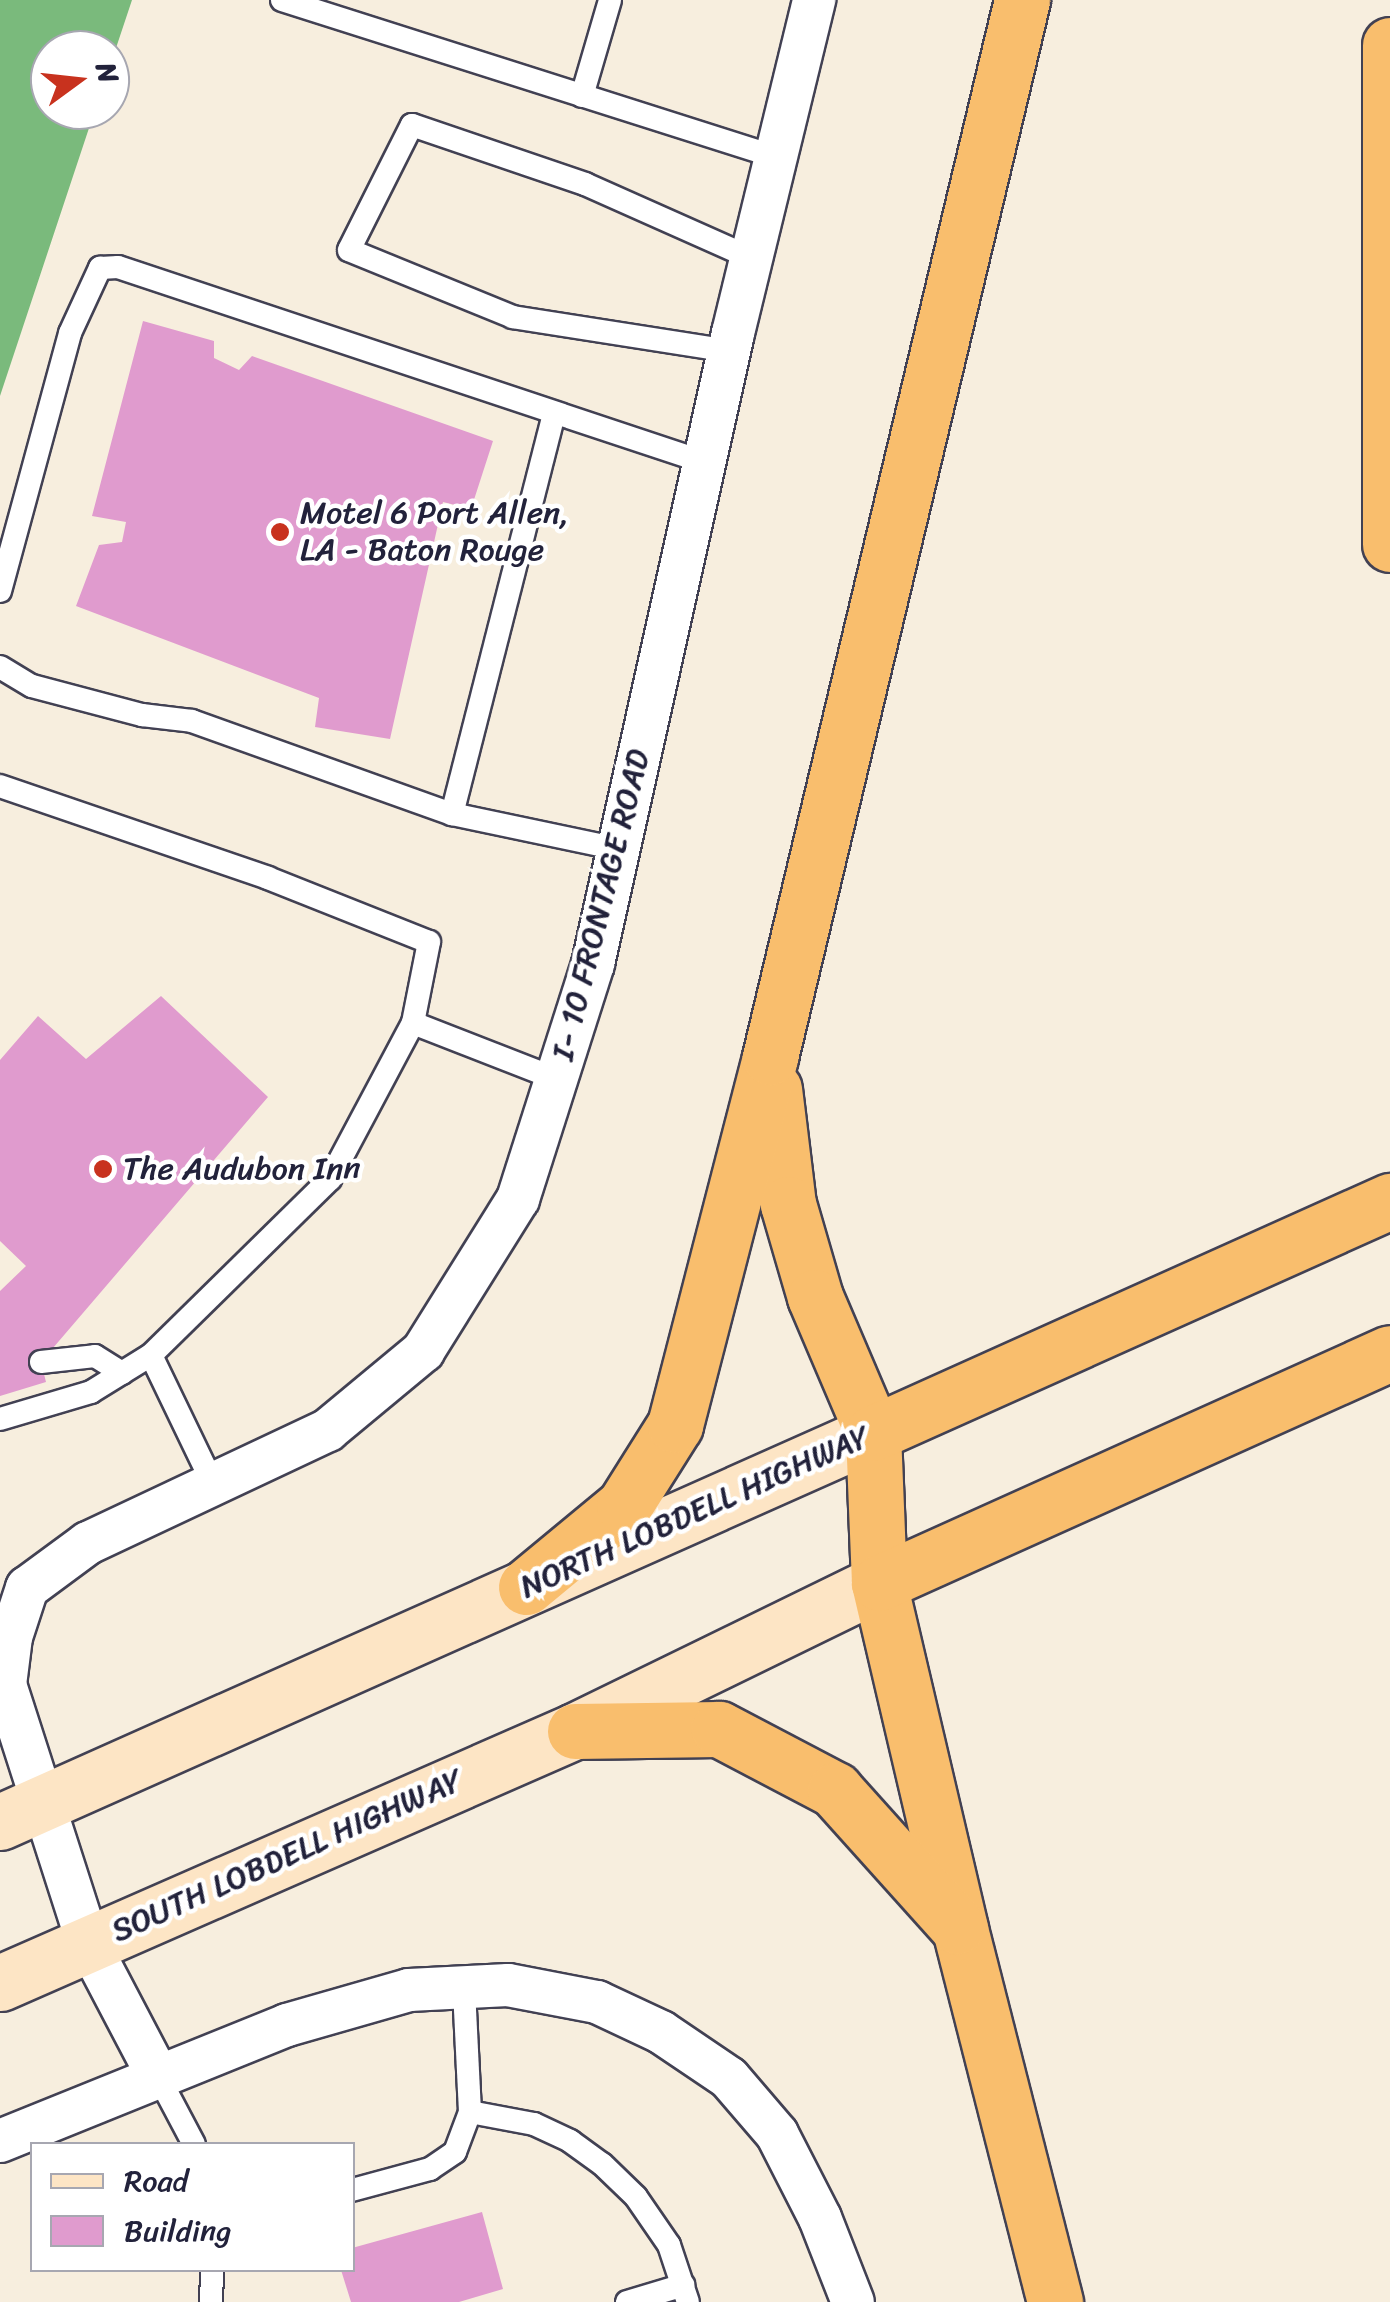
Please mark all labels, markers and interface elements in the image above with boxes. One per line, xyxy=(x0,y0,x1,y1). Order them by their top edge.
north arrow xyxy=(30,30,130,130)
text: N xyxy=(81,57,134,88)
place label: Motel 6 Port Allen, LA - Baton Rouge xyxy=(300,495,570,570)
marker: Motel 6 Port Allen, LA - Baton Rouge xyxy=(269,521,291,543)
street label: I- 10 FRONTAGE ROAD xyxy=(544,746,658,1064)
place label: The Audubon Inn xyxy=(123,1150,360,1188)
marker: The Audubon Inn xyxy=(92,1158,114,1180)
street label: NORTH LOBDELL HIGHWAY xyxy=(514,1417,876,1607)
street label: SOUTH LOBDELL HIGHWAY xyxy=(106,1761,468,1951)
legend xyxy=(30,2142,355,2272)
text: Road xyxy=(124,2154,188,2208)
text: Building xyxy=(124,2204,231,2258)

